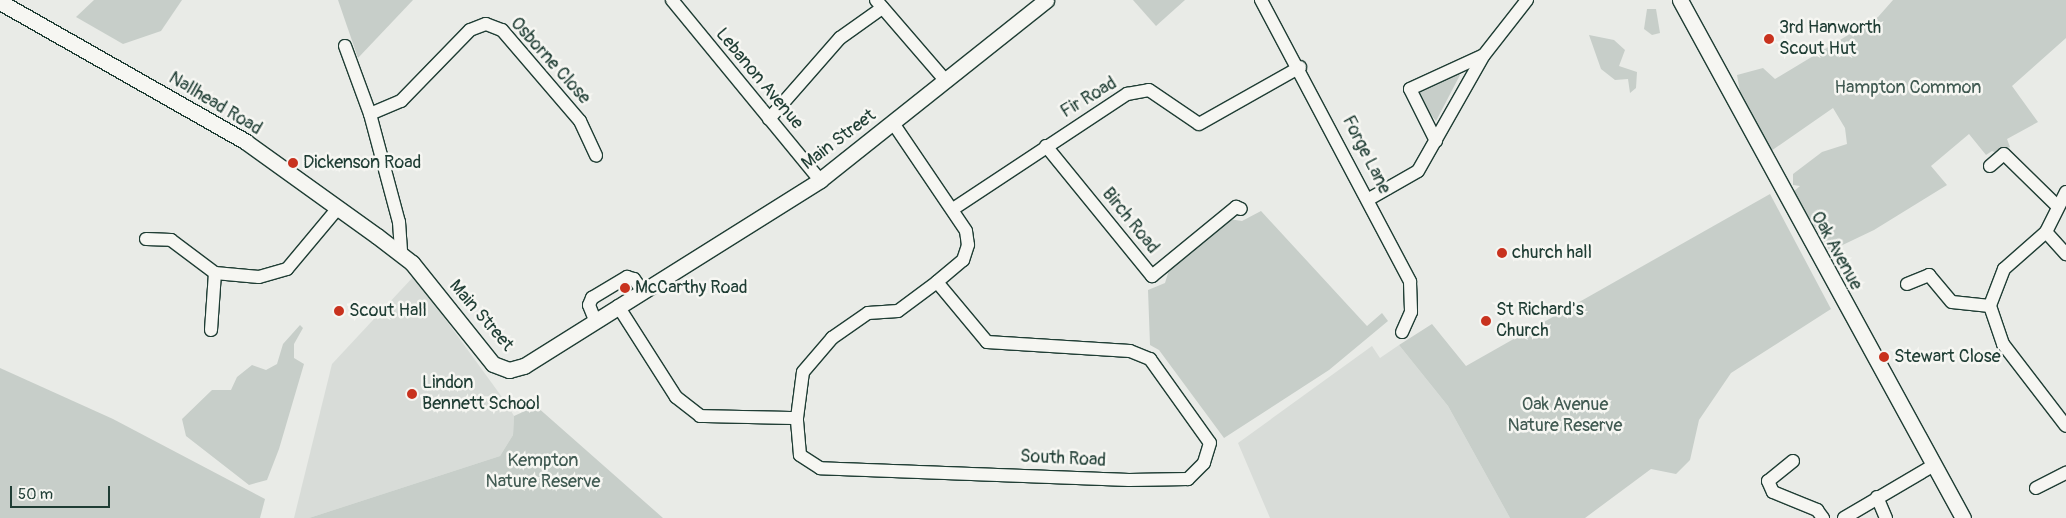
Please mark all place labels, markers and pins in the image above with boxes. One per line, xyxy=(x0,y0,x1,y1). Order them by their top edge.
place label: 3rd Hanworth Scout Hut xyxy=(1779,18,1881,60)
marker: 3rd Hanworth Scout Hut xyxy=(1763,33,1775,45)
place label: Dickenson Road xyxy=(303,152,421,174)
marker: Dickenson Road xyxy=(287,157,299,169)
place label: church hall xyxy=(1512,242,1592,264)
marker: church hall xyxy=(1496,247,1508,259)
place label: McCarthy Road xyxy=(635,277,748,299)
marker: McCarthy Road xyxy=(619,282,631,294)
place label: Scout Hall xyxy=(349,300,427,322)
place label: St Richard's Church xyxy=(1496,300,1584,342)
marker: Scout Hall xyxy=(333,305,345,317)
marker: St Richard's Church xyxy=(1480,315,1492,327)
place label: Stewart Close xyxy=(1894,346,2001,368)
marker: Stewart Close xyxy=(1878,351,1890,363)
place label: Lindon Bennett School xyxy=(422,373,540,416)
marker: Lindon Bennett School xyxy=(406,388,418,400)

